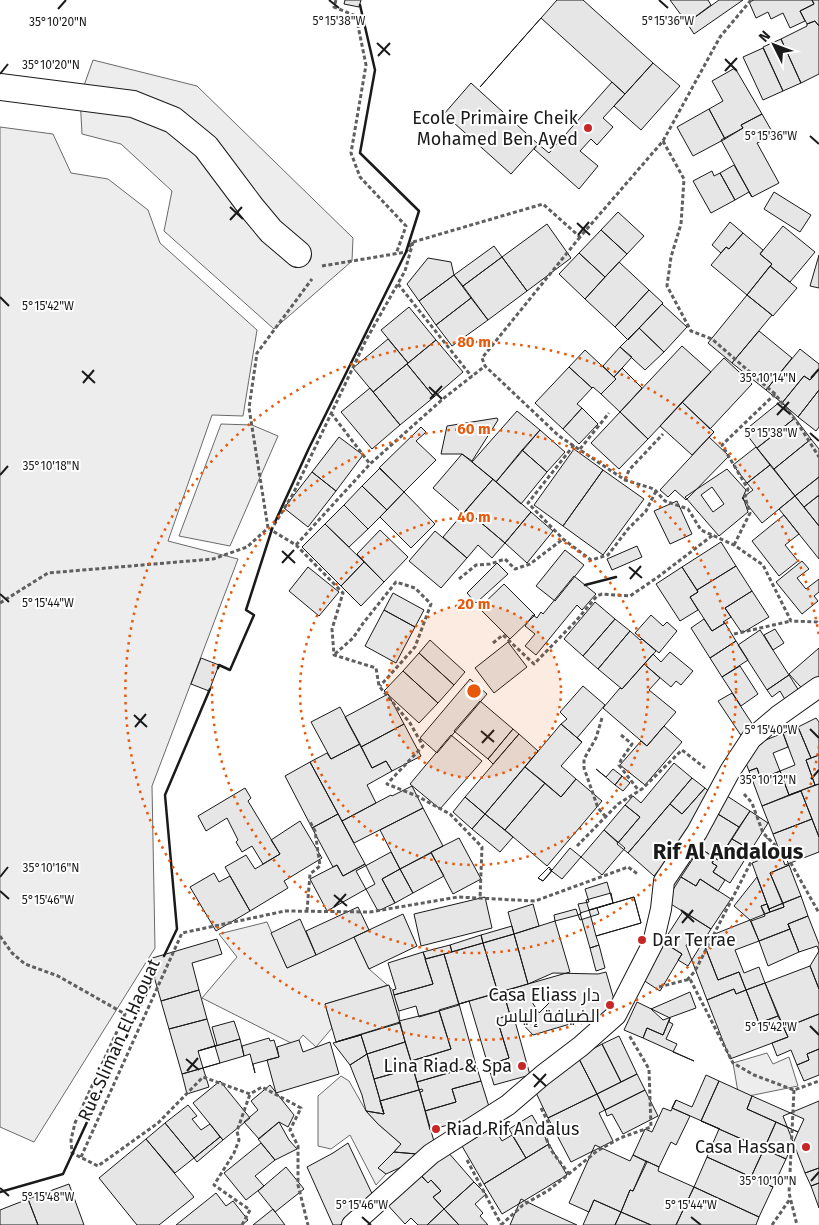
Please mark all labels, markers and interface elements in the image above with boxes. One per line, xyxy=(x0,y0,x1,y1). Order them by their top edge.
text: 5°15'38"W xyxy=(313,14,365,28)
text: 5°15'36"W xyxy=(642,14,694,28)
text: 35°10'20"N xyxy=(29,15,87,29)
north arrow xyxy=(749,20,799,70)
text: N xyxy=(755,27,774,46)
text: 35°10'20"N xyxy=(22,58,80,72)
place label: Ecole Primaire Cheik Mohamed Ben Ayed xyxy=(412,107,579,150)
marker: Ecole Primaire Cheik Mohamed Ben Ayed xyxy=(582,122,594,134)
text: 5°15'36"W xyxy=(745,129,797,143)
text: 5°15'42"W xyxy=(22,299,74,313)
text: 80 m xyxy=(457,333,491,351)
text: 35°10'14"N xyxy=(740,371,796,385)
text: 60 m xyxy=(457,420,491,438)
text: 5°15'38"W xyxy=(745,426,797,440)
text: 35°10'18"N xyxy=(22,459,80,473)
text: 40 m xyxy=(457,508,491,526)
text: 20 m xyxy=(458,595,490,613)
text: 5°15'44"W xyxy=(22,596,74,610)
centre of rings xyxy=(465,682,483,700)
text: 5°15'40"W xyxy=(745,723,797,737)
text: 35°10'12"N xyxy=(740,773,796,787)
district label: Rif Al Andalous xyxy=(653,838,804,865)
text: 35°10'16"N xyxy=(23,861,79,875)
text: 5°15'46"W xyxy=(22,893,74,907)
place label: Dar Terrae xyxy=(652,929,736,951)
marker: Dar Terrae xyxy=(636,934,648,946)
street label: Rue Sliman El Haouat xyxy=(73,955,165,1125)
place label: Casa Eliass دار الضيافة إلياس xyxy=(489,984,600,1027)
marker: Casa Eliass دار الضيافة إلياس xyxy=(604,999,616,1011)
text: 5°15'42"W xyxy=(745,1020,797,1034)
place label: Lina Riad & Spa xyxy=(384,1055,512,1077)
marker: Lina Riad & Spa xyxy=(516,1060,528,1072)
place label: Riad Rif Andalus xyxy=(446,1118,579,1140)
marker: Riad Rif Andalus xyxy=(430,1123,442,1135)
place label: Casa Hassan xyxy=(695,1136,796,1158)
marker: Casa Hassan xyxy=(800,1141,812,1153)
text: 35°10'10"N xyxy=(739,1174,797,1188)
text: 5°15'48"W xyxy=(22,1190,74,1204)
text: 5°15'46"W xyxy=(336,1198,388,1212)
text: 5°15'44"W xyxy=(665,1198,717,1212)

